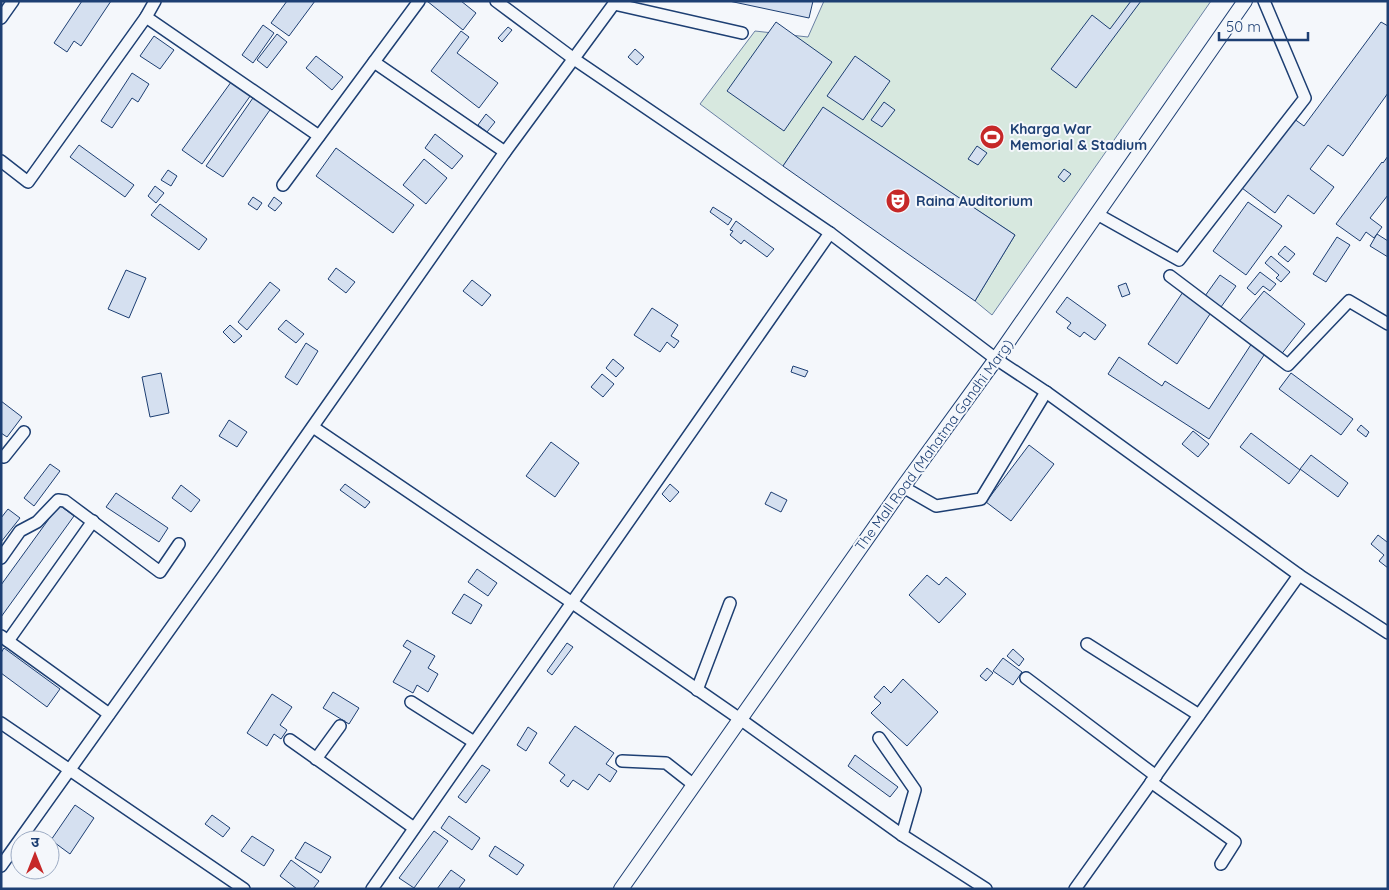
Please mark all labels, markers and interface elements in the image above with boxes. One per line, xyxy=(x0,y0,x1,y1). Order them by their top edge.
scale bar xyxy=(1219,10,1308,42)
text: 50 m xyxy=(1226,17,1261,36)
place label: Kharga War Memorial & Stadium xyxy=(1010,120,1147,154)
sports icon: Kharga War Memorial & Stadium xyxy=(979,124,1005,150)
theatre icon: Raina Auditorium xyxy=(885,188,911,214)
place label: Raina Auditorium xyxy=(916,192,1033,210)
street label: The Mall Road (Mahatma Gandhi Marg) xyxy=(851,336,1017,554)
north arrow xyxy=(10,830,60,880)
text: उ xyxy=(31,833,40,851)

